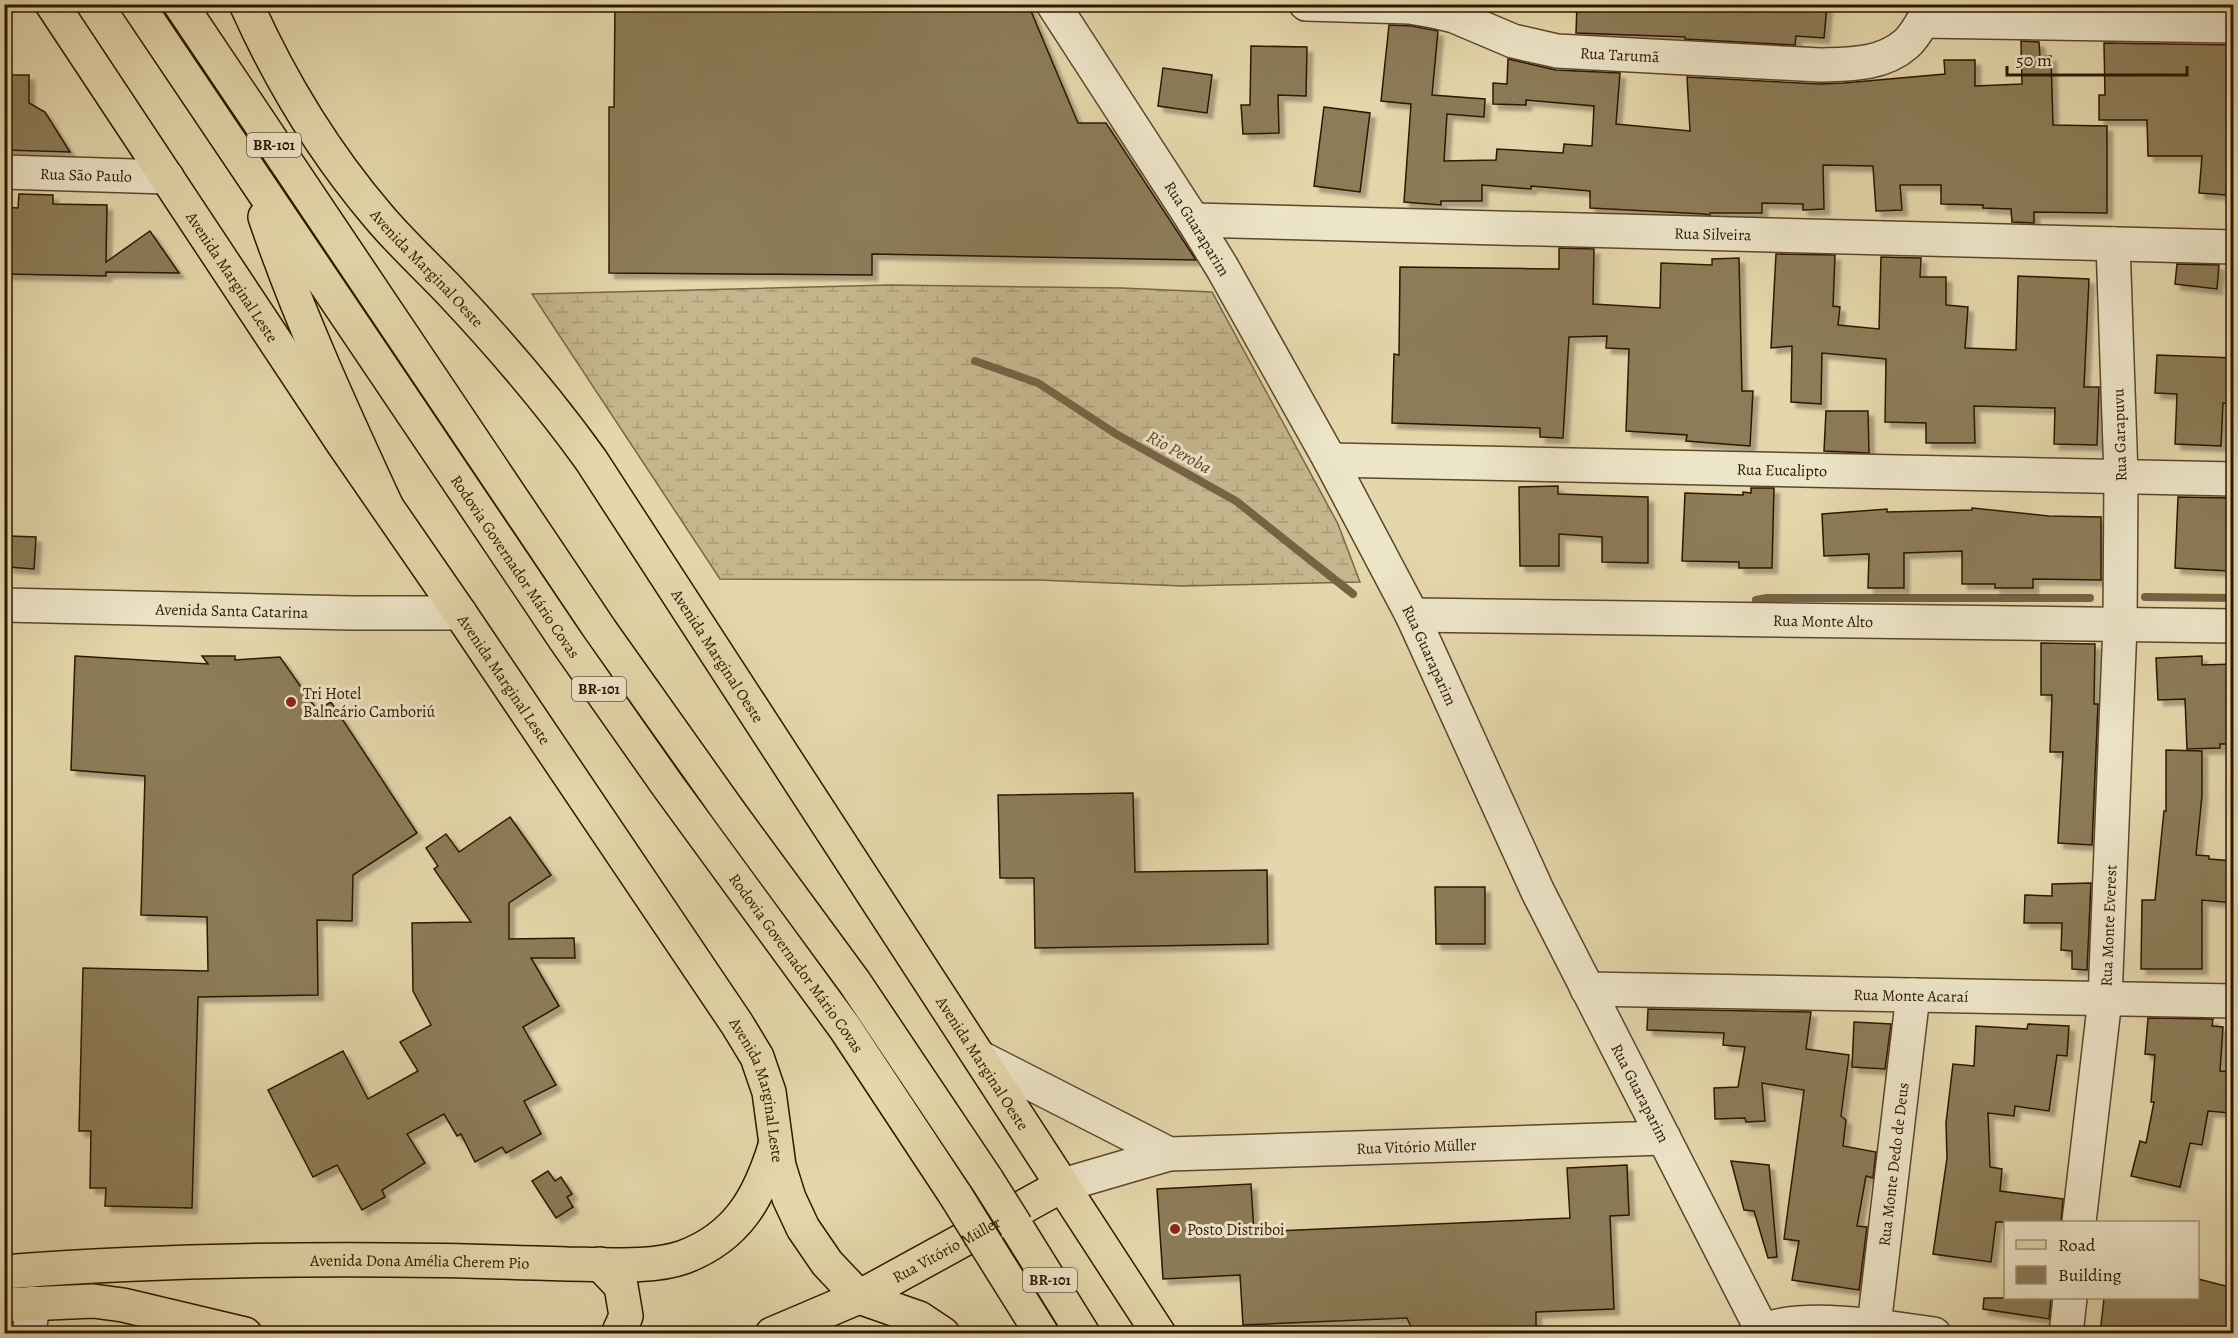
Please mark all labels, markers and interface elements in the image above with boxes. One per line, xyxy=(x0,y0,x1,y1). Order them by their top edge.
scale bar xyxy=(2007,39,2187,77)
street label: Rua Tarumã xyxy=(1579,42,1661,68)
text: 50 m xyxy=(2016,48,2052,72)
road number: BR-101 xyxy=(247,133,301,157)
street label: Rua São Paulo xyxy=(40,163,132,188)
street label: Rua Guaraparim xyxy=(1159,177,1235,281)
street label: Avenida Marginal Oeste xyxy=(364,204,488,332)
street label: Avenida Marginal Leste xyxy=(180,207,283,347)
street label: Rua Silveira xyxy=(1674,222,1752,246)
street label: Rua Garapuvu xyxy=(2107,388,2133,482)
water label: Rio Peroba xyxy=(1142,424,1216,480)
street label: Rua Eucalipto xyxy=(1736,459,1827,482)
street label: Rodovia Governador Mário Covas xyxy=(445,471,585,663)
street label: Avenida Marginal Oeste xyxy=(665,584,769,727)
street label: Avenida Santa Catarina xyxy=(154,598,309,624)
street label: Rua Guaraparim xyxy=(1397,601,1462,709)
street label: Avenida Marginal Leste xyxy=(451,610,556,749)
street label: Rua Monte Alto xyxy=(1773,610,1873,633)
road number: BR-101 xyxy=(572,677,626,701)
place label: Tri Hotel Balneário Camboriú xyxy=(303,683,436,723)
marker: Tri Hotel Balneário Camboriú xyxy=(284,695,298,709)
street label: Rua Monte Everest xyxy=(2096,864,2122,987)
street label: Rodovia Governador Mário Covas xyxy=(723,869,868,1058)
street label: Rua Monte Acaraí xyxy=(1853,984,1969,1008)
street label: Avenida Marginal Oeste xyxy=(930,992,1034,1135)
street label: Avenida Marginal Leste xyxy=(723,1013,788,1164)
street label: Rua Guaraparim xyxy=(1605,1040,1674,1147)
street label: Rua Monte Dedo de Deus xyxy=(1873,1081,1915,1247)
street label: Rua Vitório Müller xyxy=(1356,1134,1477,1160)
street label: Rua Vitório Müller xyxy=(889,1211,1005,1289)
place label: Posto Distriboi xyxy=(1187,1219,1285,1241)
legend xyxy=(2004,1221,2199,1299)
marker: Posto Distriboi xyxy=(1168,1222,1182,1236)
text: Road xyxy=(2058,1233,2096,1257)
street label: Avenida Dona Amélia Cherem Pio xyxy=(309,1250,530,1275)
text: Building xyxy=(2058,1263,2122,1287)
road number: BR-101 xyxy=(1023,1268,1077,1292)

